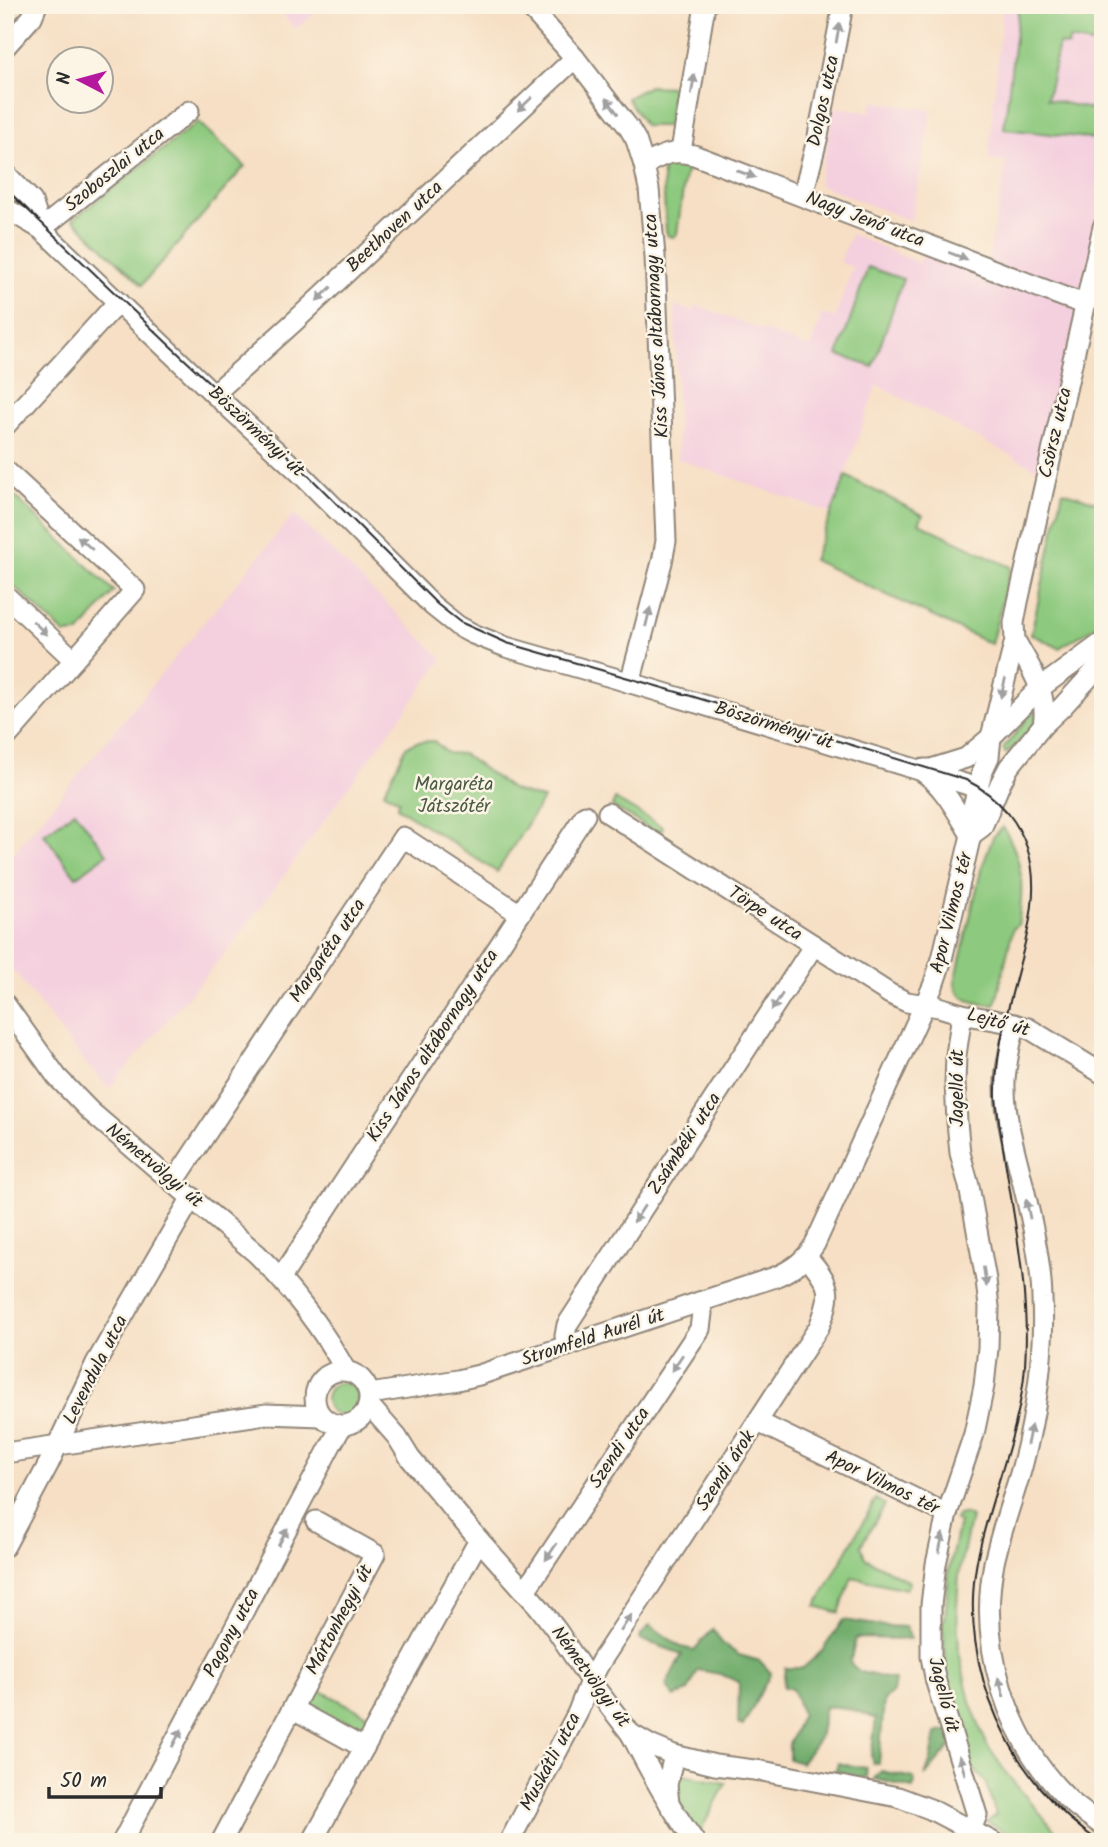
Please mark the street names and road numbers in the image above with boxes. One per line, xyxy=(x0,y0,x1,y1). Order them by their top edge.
street label: Dolgos utca xyxy=(800,53,848,149)
street label: Szoboszlai utca xyxy=(58,120,172,220)
street label: Beethoven utca xyxy=(340,174,450,280)
street label: Nagy Jenő utca xyxy=(801,184,929,256)
street label: Kiss János altábornagy utca xyxy=(636,213,678,439)
street label: Böszörményi út xyxy=(201,379,312,485)
street label: Csörsz utca xyxy=(1031,385,1081,481)
street label: Böszörményi út xyxy=(711,694,838,759)
street label: Apor Vilmos tér xyxy=(922,848,982,977)
street label: Törpe utca xyxy=(722,879,808,949)
street label: Margaréta utca xyxy=(282,893,374,1009)
street label: Kiss János altábornagy utca xyxy=(359,943,507,1149)
street label: Lejtő út xyxy=(963,1000,1033,1046)
street label: Jagelló út xyxy=(943,1049,973,1127)
street label: Zsámbéki utca xyxy=(641,1087,729,1201)
street label: Németvölgyi út xyxy=(98,1116,210,1216)
street label: Stromfeld Aurél út xyxy=(518,1301,669,1375)
street label: Levendula utca xyxy=(56,1310,136,1430)
street label: Szendi utca xyxy=(582,1401,658,1495)
street label: Szendi árok xyxy=(688,1424,764,1518)
street label: Apor Vilmos tér xyxy=(820,1442,946,1524)
street label: Mártonhegyi út xyxy=(298,1559,382,1681)
street label: Pagony utca xyxy=(196,1583,268,1683)
street label: Németvölgyi út xyxy=(543,1620,638,1735)
street label: Jagelló út xyxy=(919,1654,967,1737)
street label: Muskátli utca xyxy=(512,1707,590,1817)

